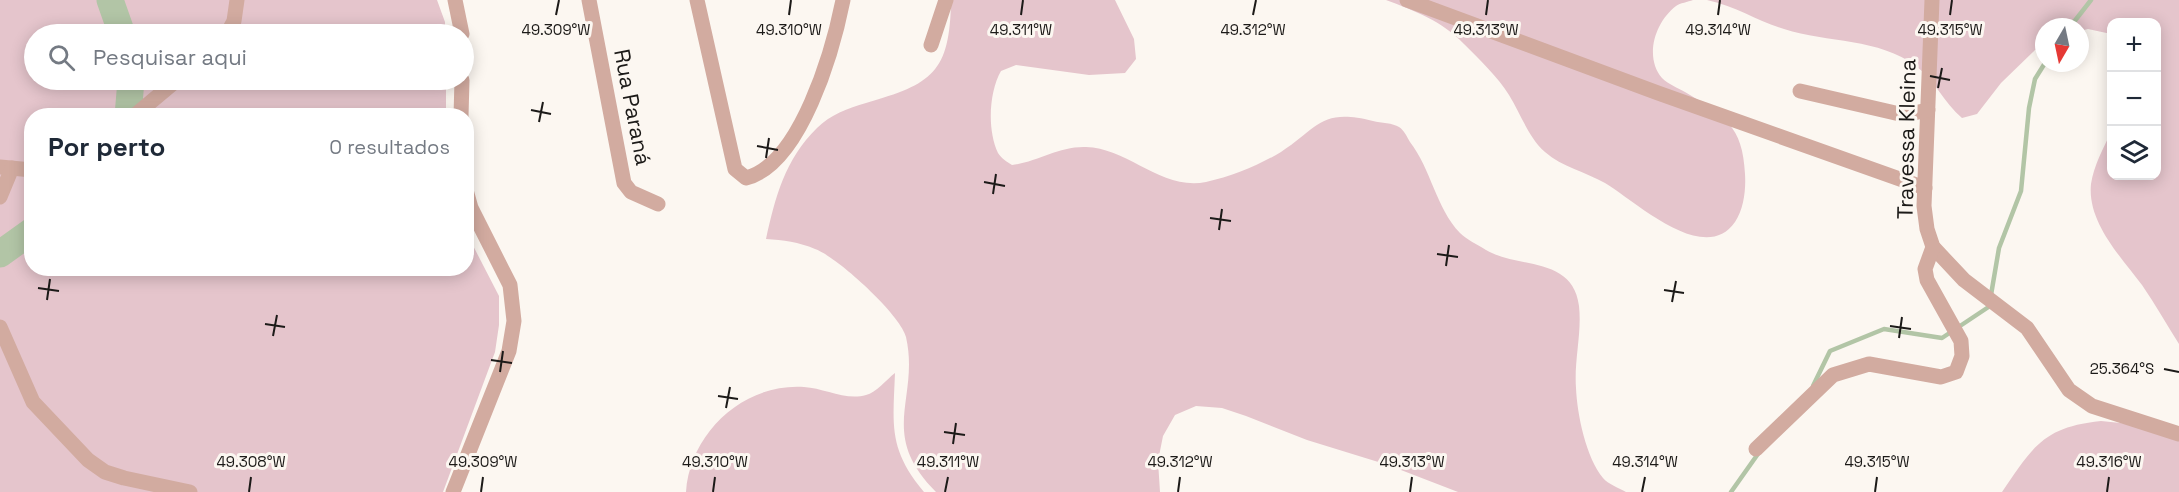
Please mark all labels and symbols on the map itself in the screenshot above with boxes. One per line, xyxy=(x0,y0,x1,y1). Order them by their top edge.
north arrow xyxy=(2035,18,2089,72)
text: 49.309°W xyxy=(522,20,590,39)
text: 49.310°W xyxy=(756,20,822,39)
text: 49.311°W xyxy=(990,20,1052,39)
text: 49.312°W xyxy=(1220,20,1286,39)
text: 49.313°W xyxy=(1453,20,1519,39)
text: 49.314°W xyxy=(1685,20,1751,39)
text: 49.315°W xyxy=(1917,20,1983,39)
street label: Rua Paraná xyxy=(608,46,658,168)
street label: Travessa Kleina xyxy=(1891,58,1921,219)
text: 25.364°S xyxy=(2090,359,2154,378)
text: 49.308°W xyxy=(216,452,286,471)
text: 49.309°W xyxy=(449,452,517,471)
text: 49.310°W xyxy=(682,452,748,471)
text: 49.311°W xyxy=(917,452,979,471)
text: 49.312°W xyxy=(1147,452,1213,471)
text: 49.313°W xyxy=(1379,452,1445,471)
text: 49.314°W xyxy=(1612,452,1678,471)
text: 49.315°W xyxy=(1844,452,1910,471)
text: 49.316°W xyxy=(2076,452,2142,471)

